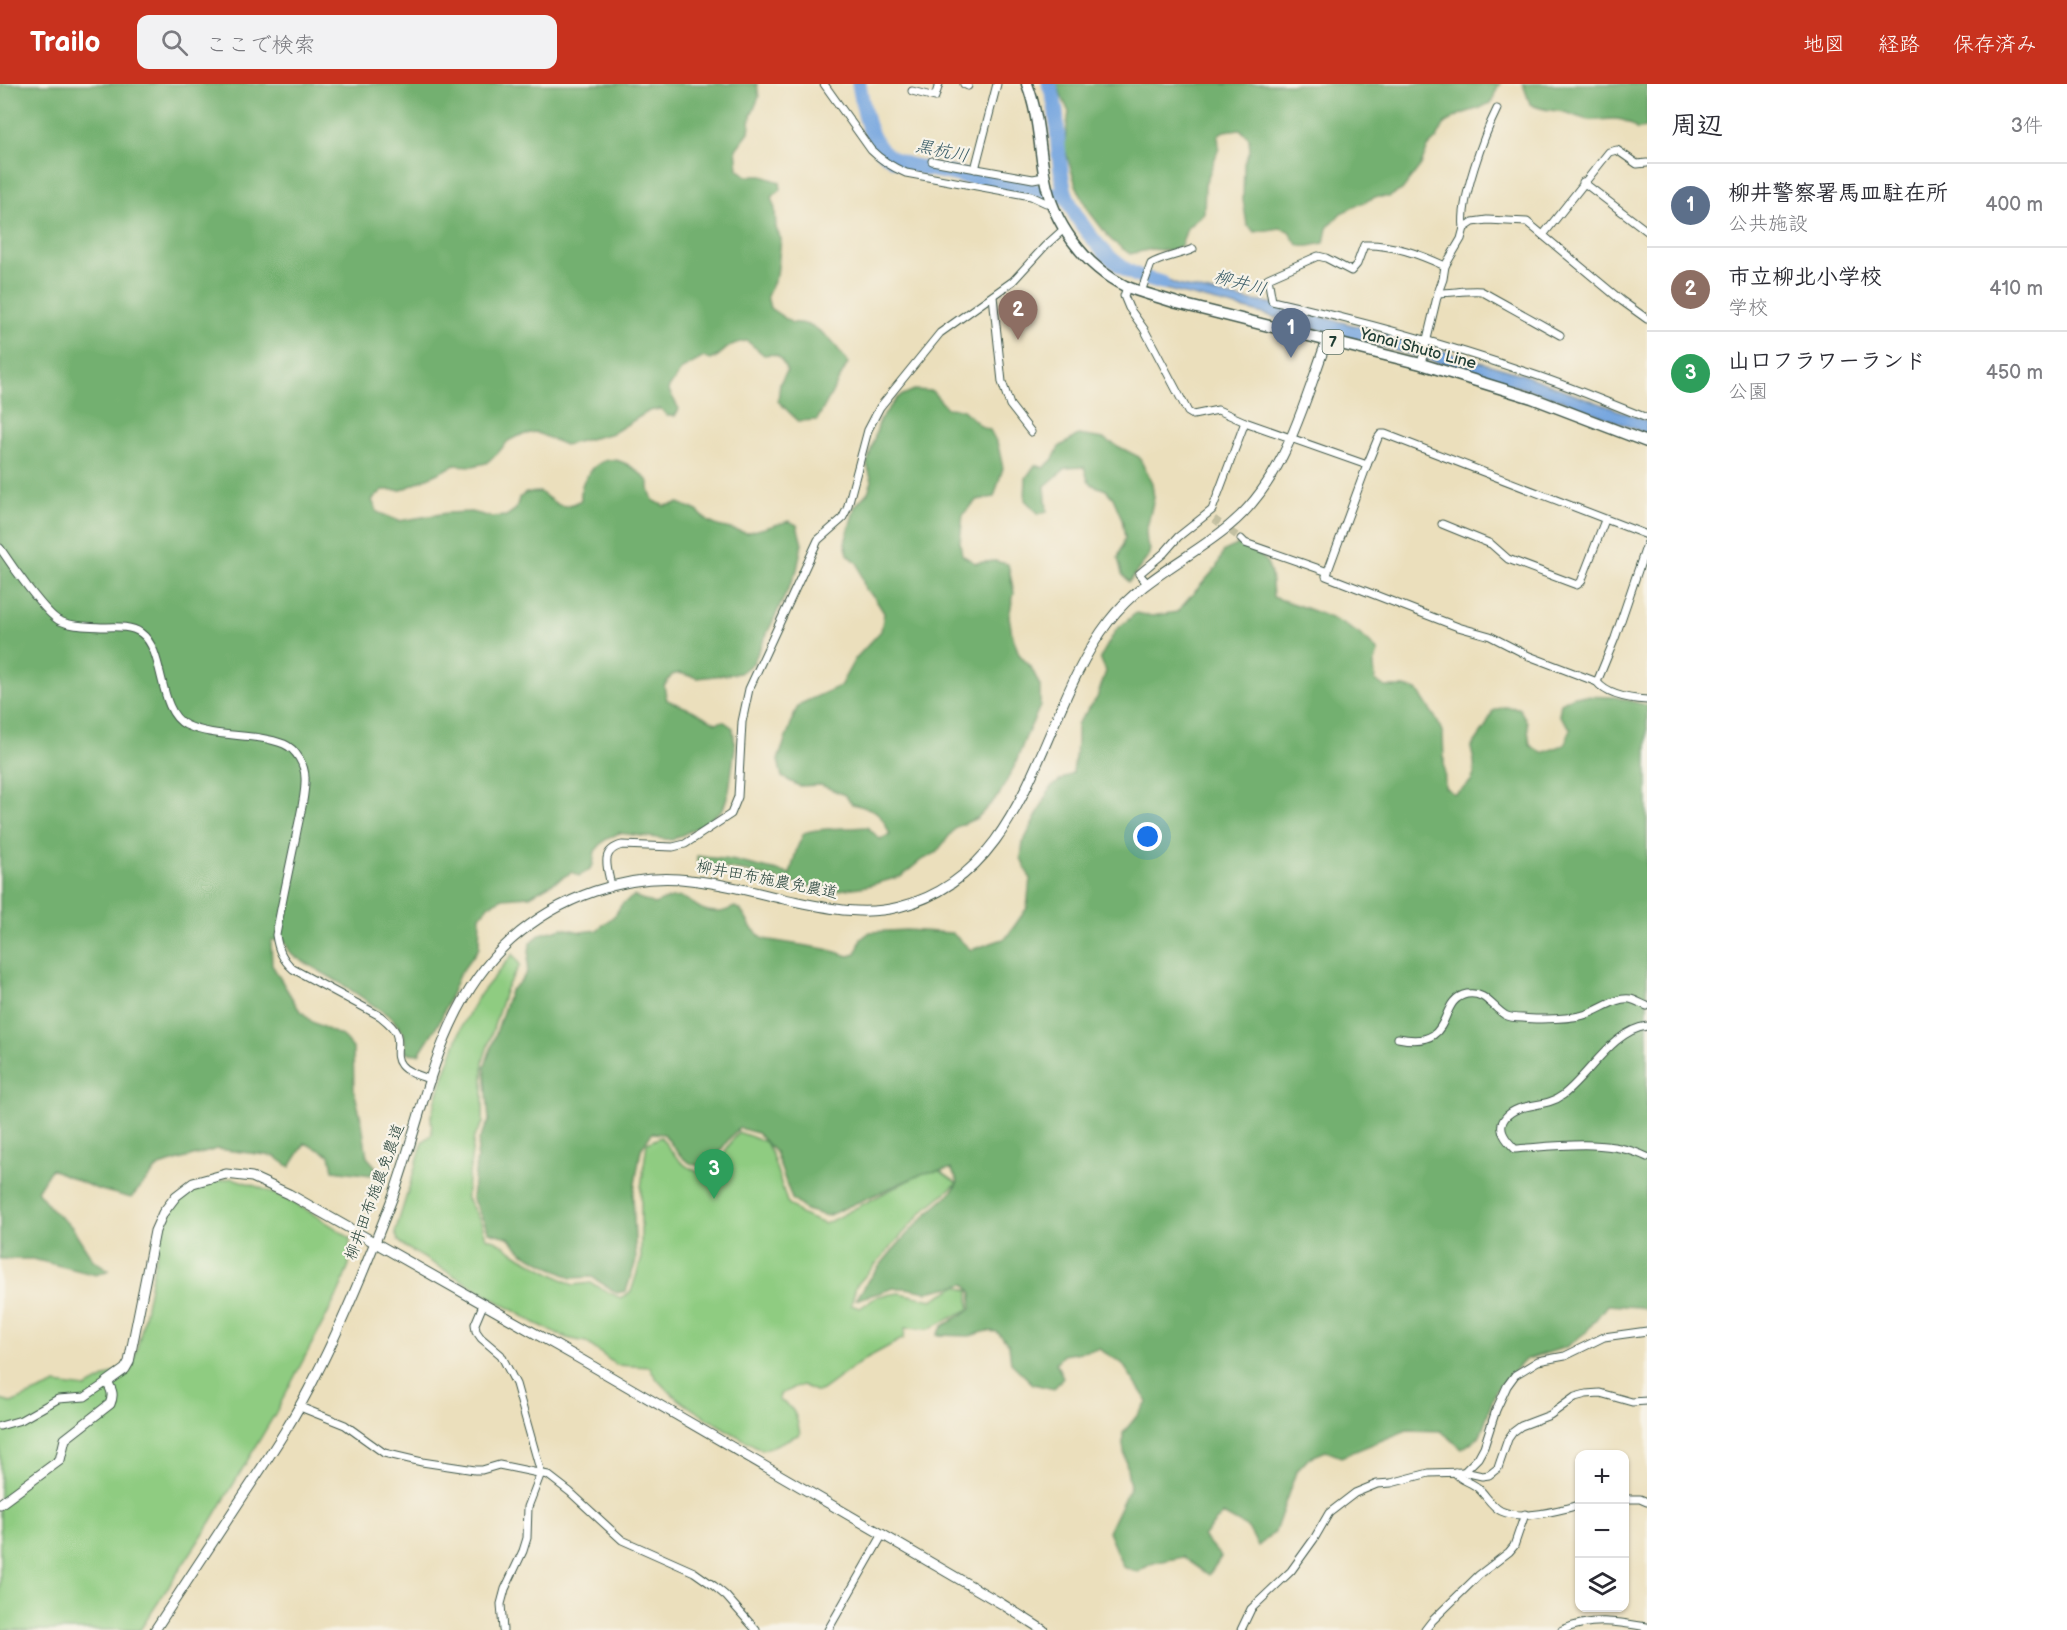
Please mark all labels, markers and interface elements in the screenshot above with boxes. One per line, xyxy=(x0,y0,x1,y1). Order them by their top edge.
search box xyxy=(137,15,557,69)
text: Trailo xyxy=(30,26,101,59)
icon: search xyxy=(158,26,191,59)
text: ここで検索 xyxy=(206,32,316,59)
text: 地図 xyxy=(1803,32,1845,57)
text: 経路 xyxy=(1878,32,1920,57)
text: 保存済み xyxy=(1953,32,2037,57)
text: 周辺 xyxy=(1671,111,1723,142)
text: 3件 xyxy=(2011,114,2043,138)
water label: 黒杭川 xyxy=(913,135,971,167)
text: 柳井警察署馬皿駐在所 xyxy=(1728,180,1948,207)
text: 1 xyxy=(1686,193,1695,217)
text: 400 m xyxy=(1985,193,2043,217)
text: 公共施設 xyxy=(1728,212,1808,236)
text: 市立柳北小学校 xyxy=(1728,264,1882,291)
water label: 柳井川 xyxy=(1211,266,1269,300)
text: 2 xyxy=(1685,277,1696,301)
text: 410 m xyxy=(1989,277,2043,301)
pin: 2 xyxy=(998,290,1038,340)
text: 学校 xyxy=(1728,296,1768,320)
pin: 1 xyxy=(1272,308,1310,358)
street label: Yanai Shuto Line xyxy=(1357,324,1479,374)
road number: 7 xyxy=(1322,330,1344,354)
text: 山口フラワーランド xyxy=(1728,348,1926,375)
text: 3 xyxy=(1685,361,1696,385)
text: 450 m xyxy=(1986,361,2043,385)
text: 公園 xyxy=(1728,380,1768,404)
your location xyxy=(1133,822,1162,851)
street label: 柳井田布施農免農道 xyxy=(695,857,839,903)
street label: 柳井田布施農免農道 xyxy=(341,1121,409,1263)
pin: 3 xyxy=(694,1150,734,1199)
map controls xyxy=(1575,1450,1629,1612)
button: + xyxy=(1575,1450,1629,1504)
button: − xyxy=(1575,1504,1629,1558)
button: layers xyxy=(1575,1558,1629,1612)

